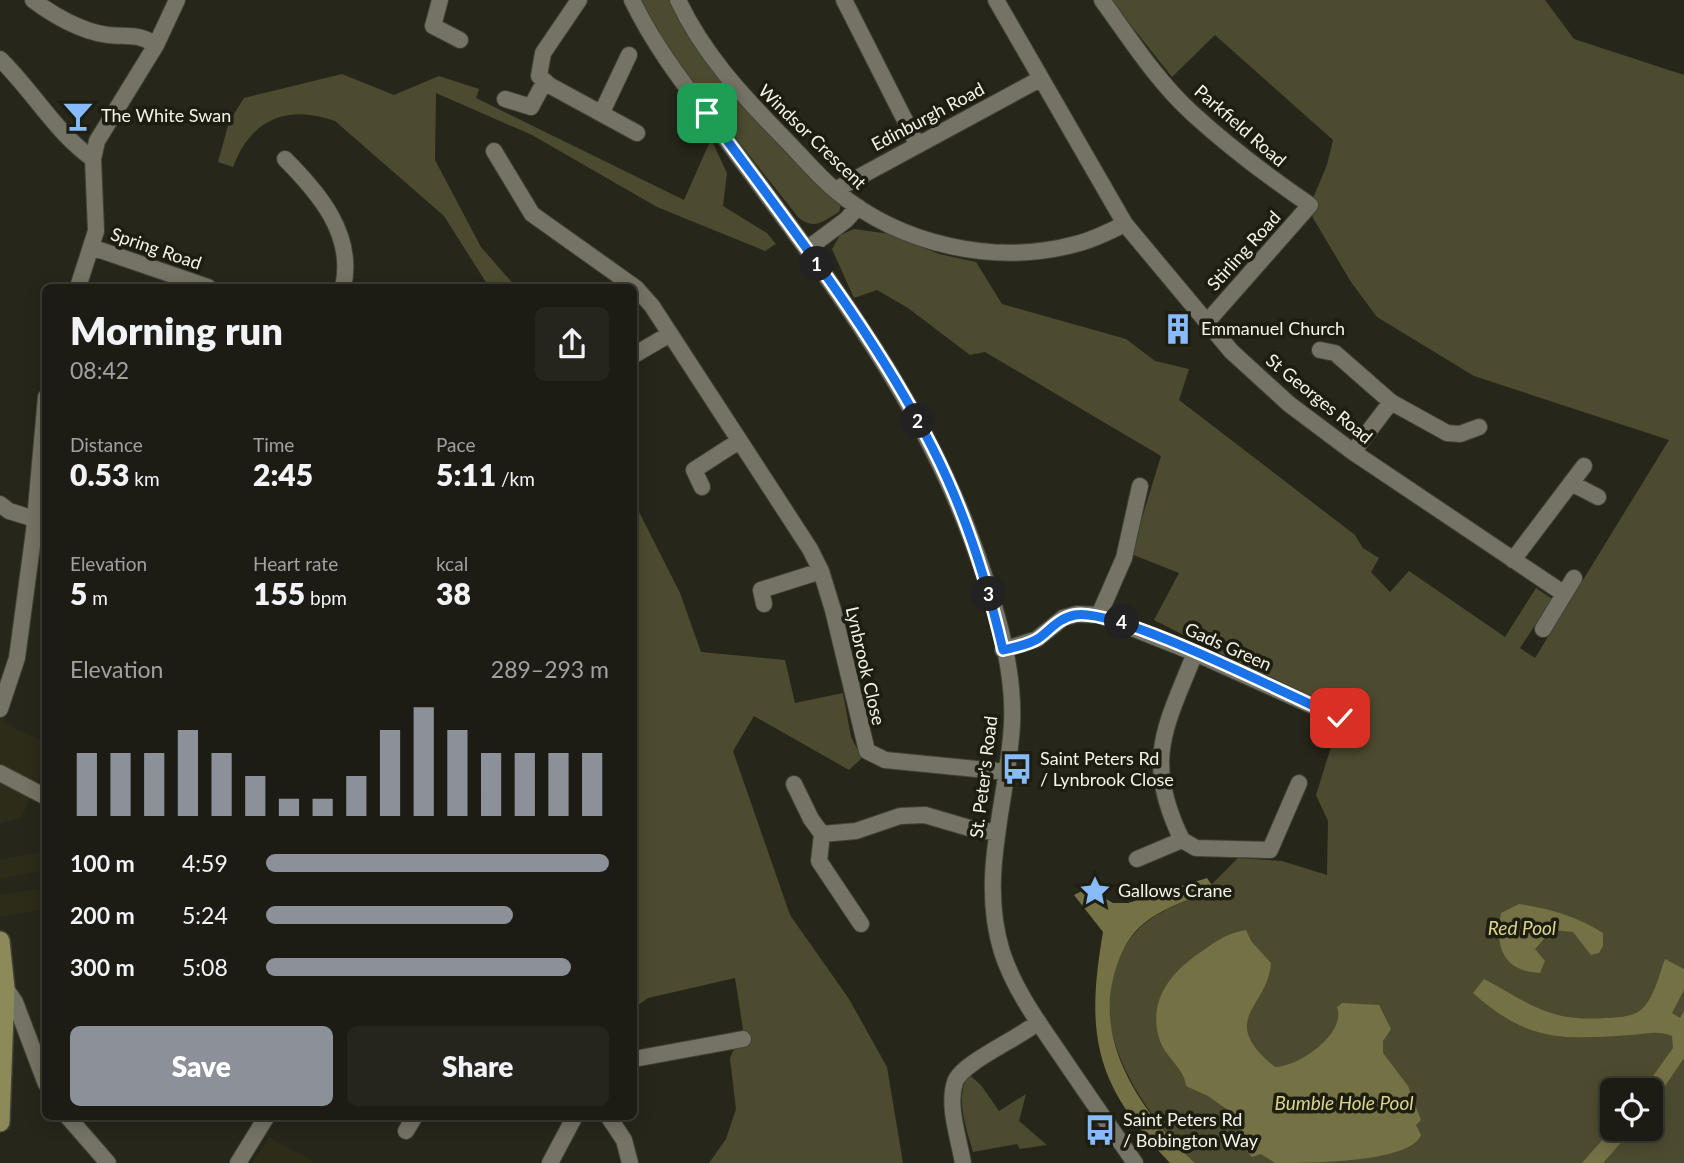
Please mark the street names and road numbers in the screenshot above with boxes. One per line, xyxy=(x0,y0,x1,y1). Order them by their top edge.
street label: Edinburgh Road xyxy=(867,77,988,155)
street label: Windsor Crescent xyxy=(754,79,872,194)
street label: Parkfield Road xyxy=(1190,80,1291,171)
street label: Stirling Road xyxy=(1202,206,1285,295)
street label: Spring Road xyxy=(108,222,205,274)
street label: St Georges Road xyxy=(1262,349,1377,448)
street label: Lynbrook Close xyxy=(842,604,890,727)
street label: Gads Green xyxy=(1182,617,1275,675)
street label: St. Peter's Road xyxy=(965,715,1001,839)

